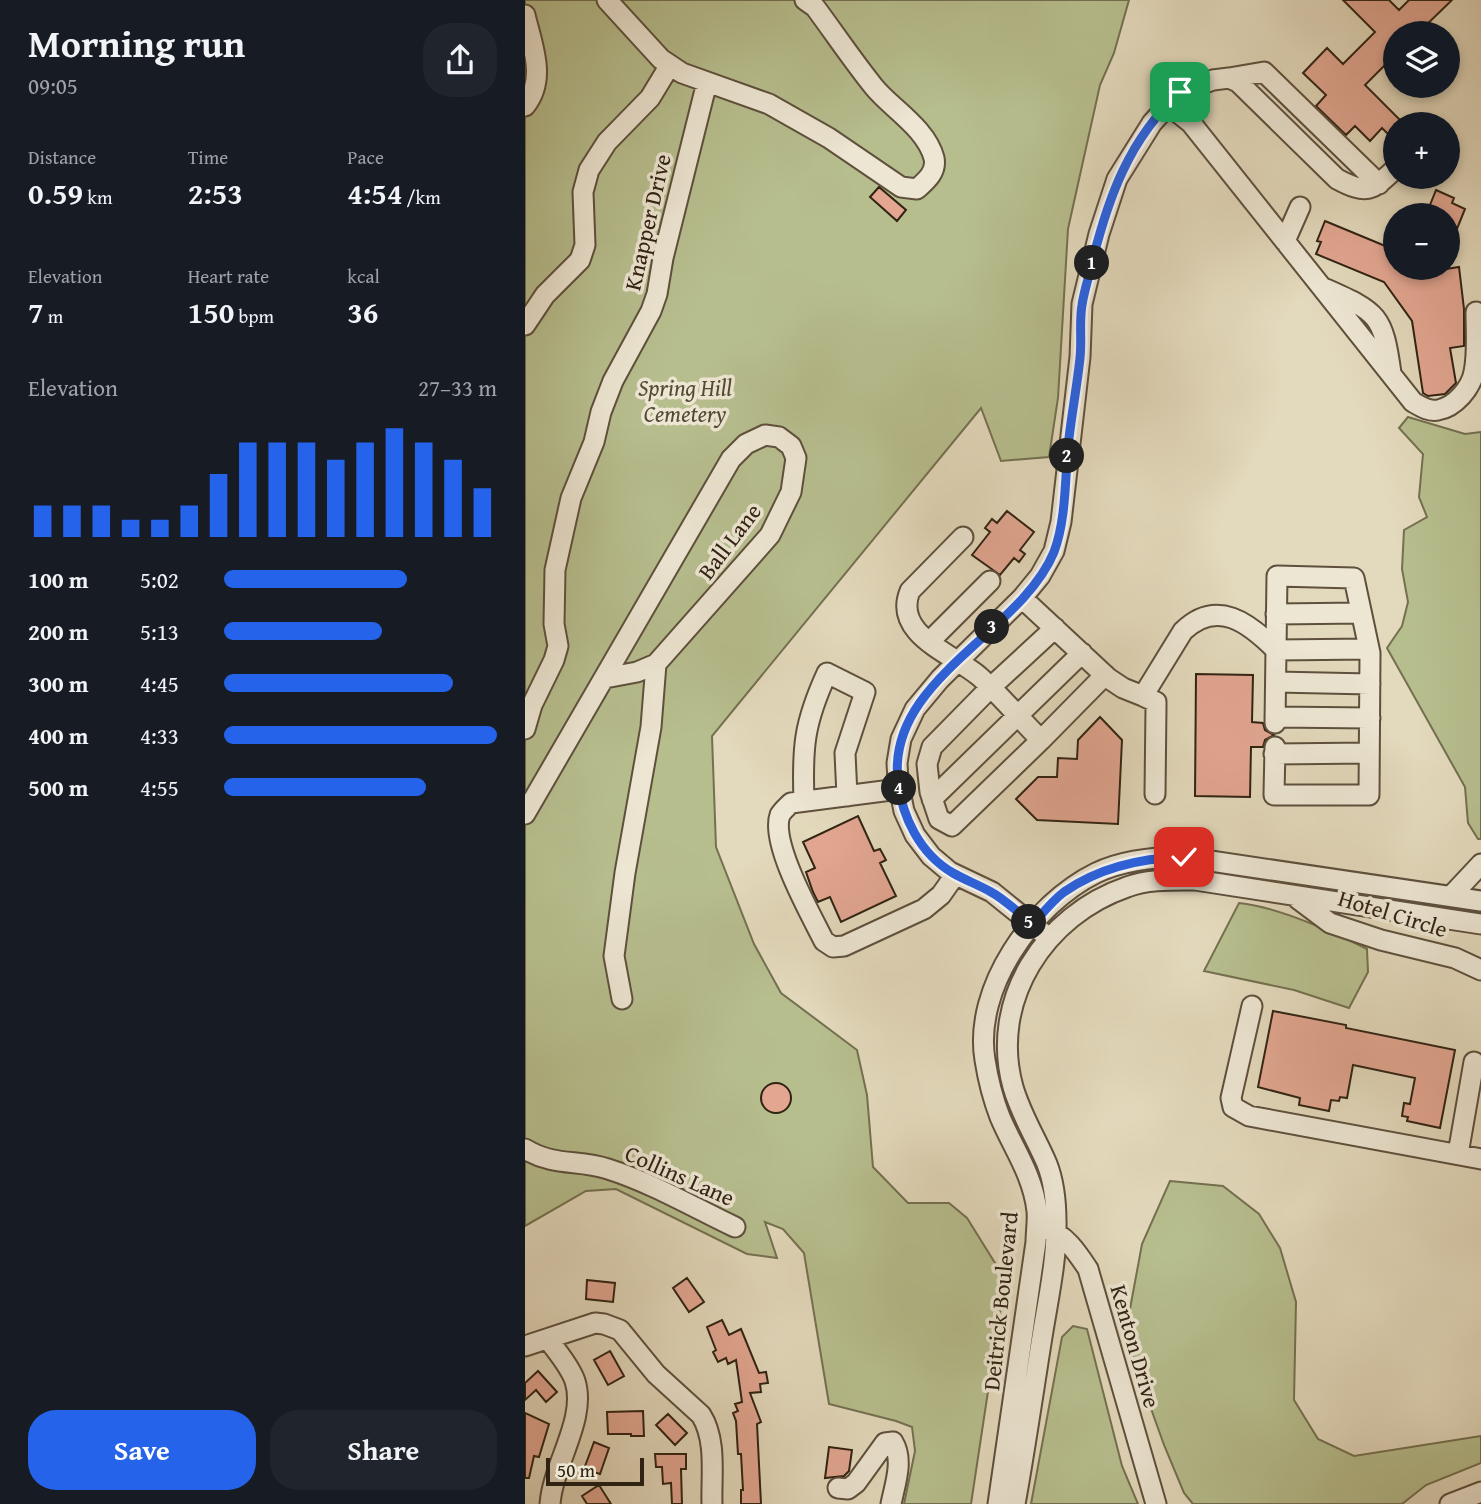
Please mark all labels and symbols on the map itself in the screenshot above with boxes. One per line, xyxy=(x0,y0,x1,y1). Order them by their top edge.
pin xyxy=(1150,62,1210,122)
street label: Knapper Drive xyxy=(615,150,679,294)
pin: 1 xyxy=(1075,246,1109,280)
park label: Spring Hill Cemetery xyxy=(638,371,732,430)
pin: 2 xyxy=(1049,438,1085,474)
street label: Ball Lane xyxy=(689,496,769,586)
pin: 3 xyxy=(974,610,1009,644)
pin: 4 xyxy=(881,770,917,806)
pin xyxy=(1154,827,1214,887)
street label: Hotel Circle xyxy=(1334,881,1452,945)
pin: 5 xyxy=(1011,904,1047,940)
street label: Collins Lane xyxy=(620,1136,740,1214)
street label: Deitrick Boulevard xyxy=(974,1209,1026,1392)
street label: Kenton Drive xyxy=(1103,1281,1169,1411)
scale bar xyxy=(546,1455,644,1487)

